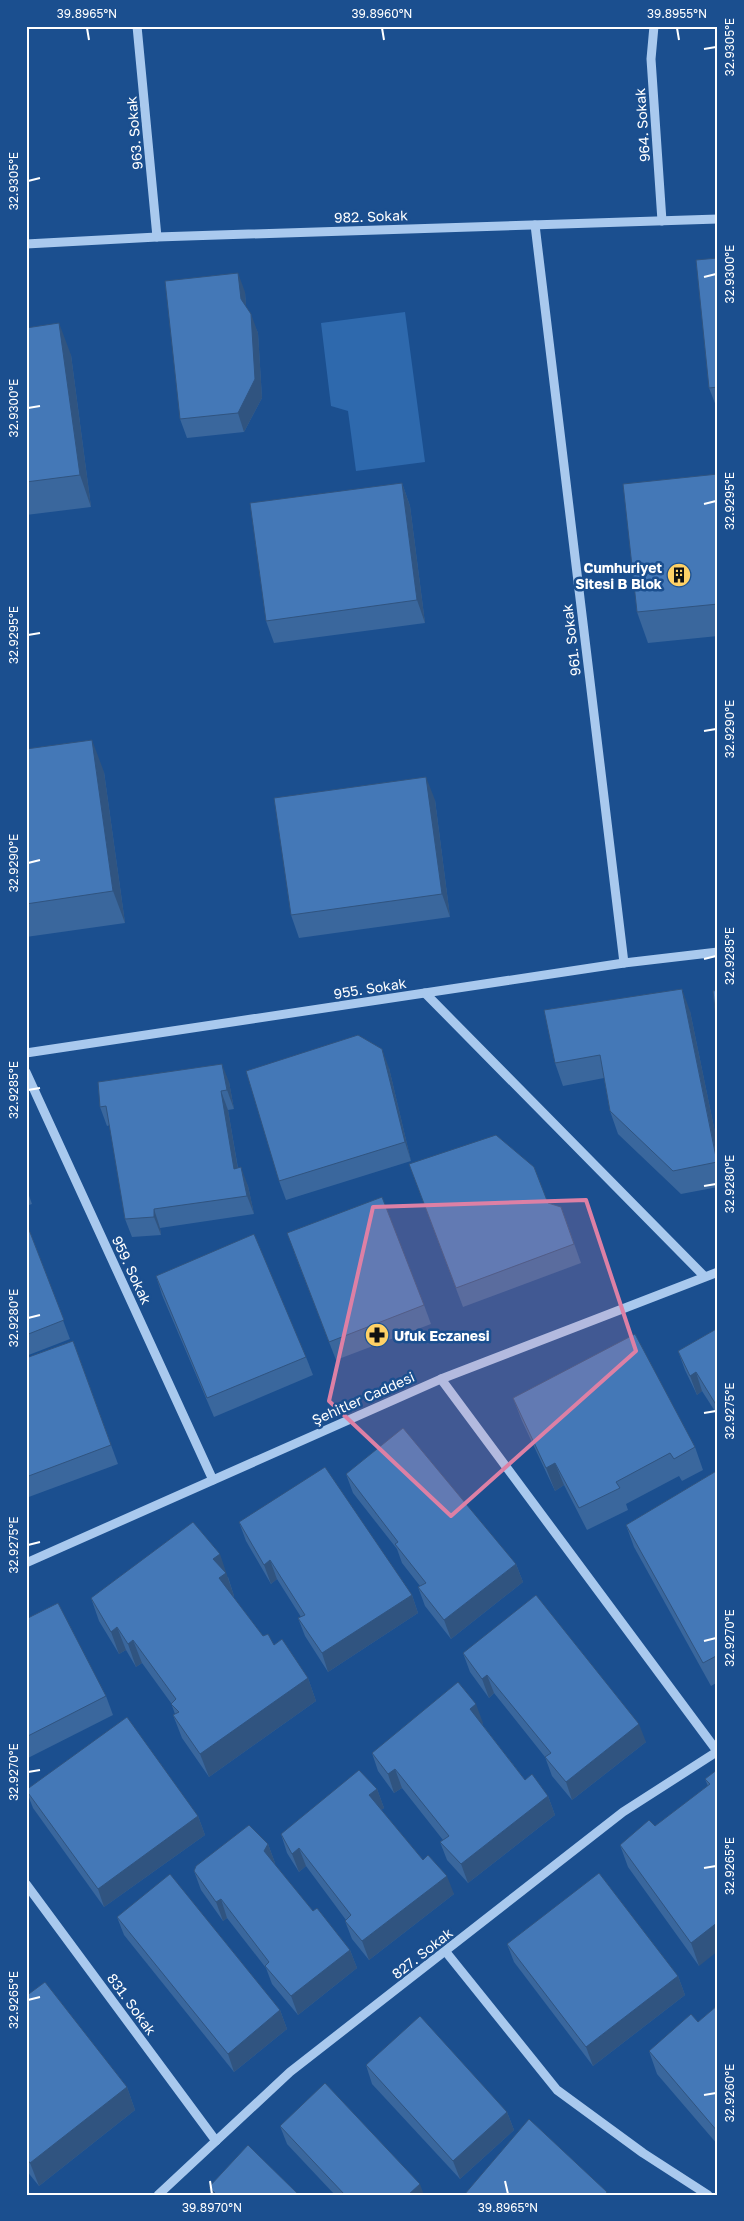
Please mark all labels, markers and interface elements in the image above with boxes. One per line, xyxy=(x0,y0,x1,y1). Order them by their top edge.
text: 39.8965°N xyxy=(57,6,117,21)
text: 39.8960°N xyxy=(352,6,412,21)
text: 39.8955°N xyxy=(647,6,707,21)
text: 32.9305°E xyxy=(722,18,737,76)
street label: 964. Sokak xyxy=(631,87,653,163)
street label: 963. Sokak xyxy=(122,95,146,170)
text: 32.9305°E xyxy=(6,152,21,210)
street label: 982. Sokak xyxy=(334,206,408,226)
text: 32.9300°E xyxy=(722,245,737,303)
text: 32.9300°E xyxy=(6,379,21,437)
text: 32.9295°E xyxy=(722,472,737,530)
place label: Cumhuriyet Sitesi B Blok xyxy=(575,559,662,592)
building icon: Cumhuriyet Sitesi B Blok xyxy=(666,562,692,588)
street label: 961. Sokak xyxy=(558,603,584,677)
text: 32.9295°E xyxy=(6,606,21,664)
text: 32.9290°E xyxy=(722,700,737,758)
text: 32.9290°E xyxy=(6,834,21,892)
text: 32.9285°E xyxy=(722,927,737,985)
street label: 955. Sokak xyxy=(332,974,408,1002)
text: 32.9285°E xyxy=(6,1061,21,1119)
text: 32.9280°E xyxy=(722,1155,737,1213)
street label: 959. Sokak xyxy=(109,1233,155,1307)
text: 32.9280°E xyxy=(6,1289,21,1347)
pharmacy icon: Ufuk Eczanesi xyxy=(364,1322,390,1348)
place label: Ufuk Eczanesi xyxy=(394,1327,490,1344)
street label: Şehitler Caddesi xyxy=(309,1368,417,1428)
text: 32.9275°E xyxy=(722,1382,737,1440)
text: 32.9275°E xyxy=(6,1516,21,1574)
text: 32.9270°E xyxy=(722,1609,737,1667)
text: 32.9270°E xyxy=(6,1743,21,1801)
text: 32.9265°E xyxy=(722,1837,737,1895)
street label: 827. Sokak xyxy=(388,1924,456,1982)
street label: 831. Sokak xyxy=(104,1970,160,2038)
text: 32.9265°E xyxy=(6,1971,21,2029)
text: 32.9260°E xyxy=(722,2064,737,2122)
text: 39.8970°N xyxy=(182,2200,242,2215)
text: 39.8965°N xyxy=(478,2200,538,2215)

